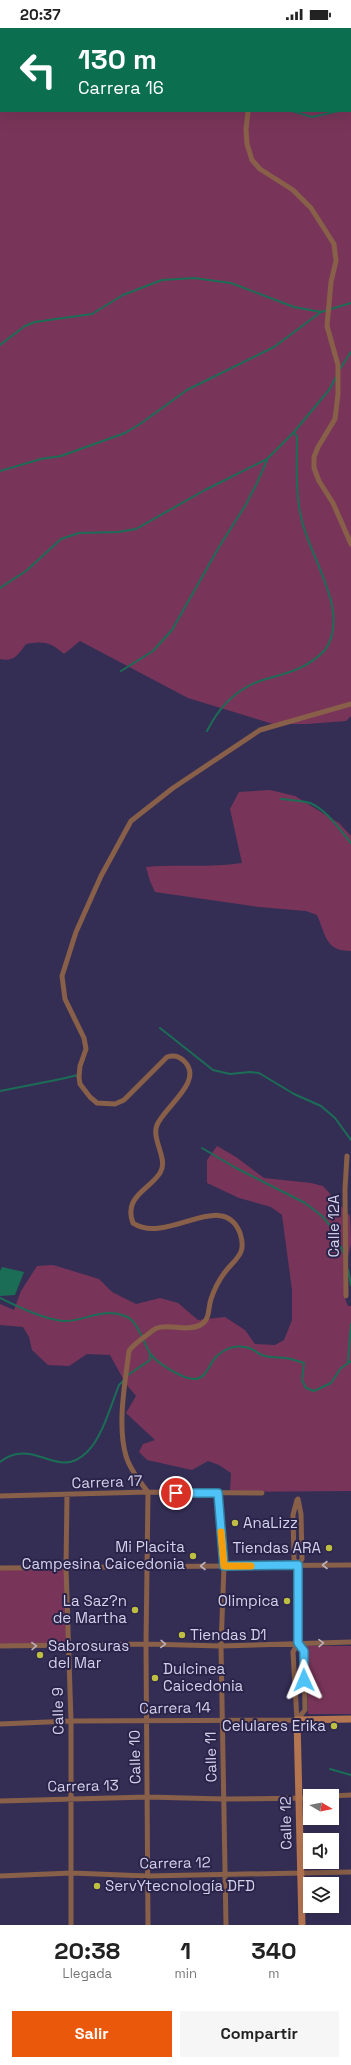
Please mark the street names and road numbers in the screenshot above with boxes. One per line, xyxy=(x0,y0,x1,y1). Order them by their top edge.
street label: Calle 12A xyxy=(324,1194,343,1258)
street label: Carrera 17 xyxy=(71,1471,143,1492)
street label: Calle 9 xyxy=(48,1687,67,1735)
street label: Carrera 14 xyxy=(139,1697,211,1718)
street label: Calle 10 xyxy=(125,1730,144,1784)
street label: Calle 11 xyxy=(201,1731,220,1783)
street label: Carrera 13 xyxy=(47,1775,119,1796)
street label: Calle 12 xyxy=(276,1796,295,1850)
street label: Carrera 12 xyxy=(139,1852,211,1873)

